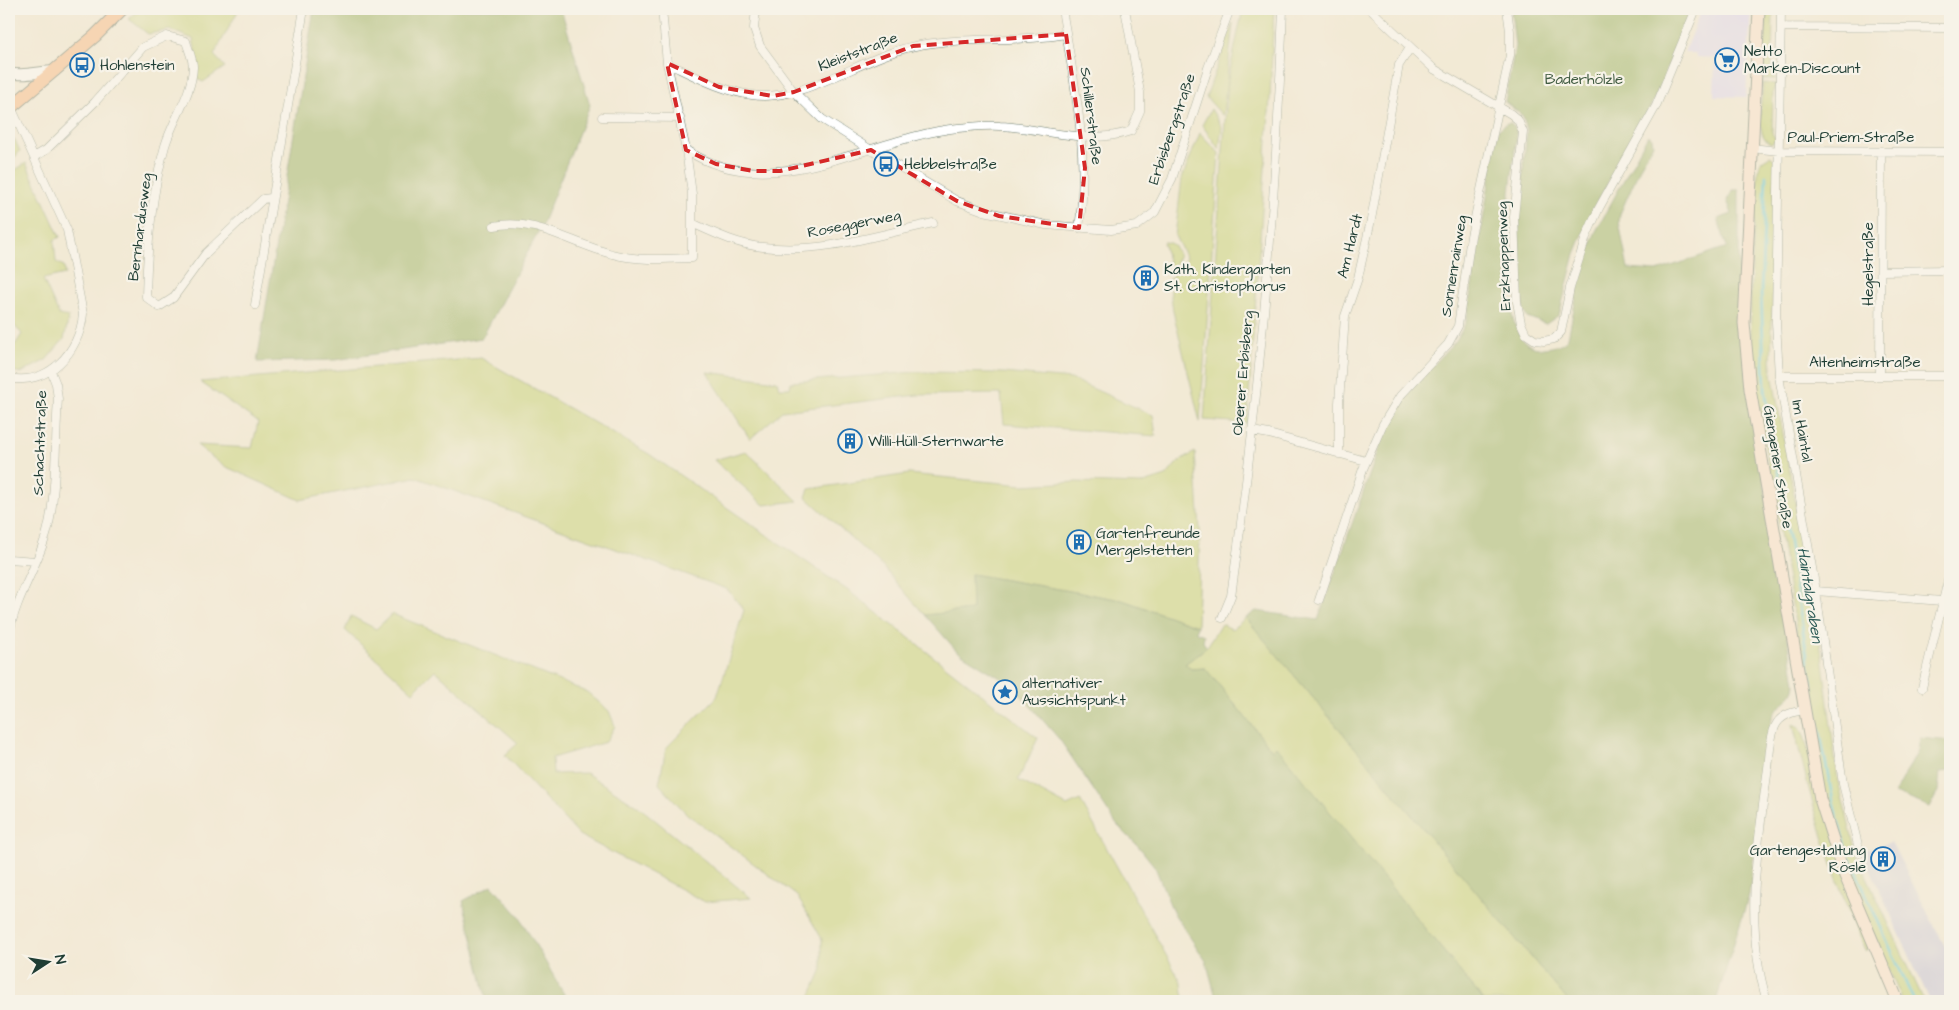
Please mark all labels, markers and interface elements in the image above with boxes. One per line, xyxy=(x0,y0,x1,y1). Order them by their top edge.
street label: Kleiststraße xyxy=(815,27,901,77)
place label: Netto Marken-Discount xyxy=(1744,41,1860,79)
supermarket icon: Netto Marken-Discount xyxy=(1714,47,1740,73)
bus stop icon: Hohlenstein xyxy=(69,52,95,78)
place label: Hohlenstein xyxy=(100,55,175,76)
street label: Schillerstraße xyxy=(1075,66,1107,166)
park label: Baderhölzle xyxy=(1545,69,1623,90)
street label: Erbisbergstraße xyxy=(1143,71,1202,188)
street label: Paul-Priem-Straße xyxy=(1788,127,1914,148)
bus stop icon: Hebbelstraße xyxy=(873,151,899,177)
place label: Hebbelstraße xyxy=(904,154,997,175)
street label: Bernhardusweg xyxy=(123,172,158,282)
street label: Erzknappenweg xyxy=(1492,201,1517,311)
street label: Roseggerweg xyxy=(806,205,903,244)
street label: Am Hardt xyxy=(1332,211,1368,281)
street label: Sonnenrainweg xyxy=(1436,214,1473,318)
street label: Hegelstraße xyxy=(1858,222,1880,306)
place label: Kath. Kindergarten St. Christophorus xyxy=(1164,259,1291,297)
building icon: Kath. Kindergarten St. Christophorus xyxy=(1133,265,1159,291)
street label: Oberer Erbisberg xyxy=(1227,309,1260,436)
street label: Altenheimstraße xyxy=(1809,352,1921,373)
street label: Schachtstraße xyxy=(28,390,52,496)
street label: Im Haintal xyxy=(1786,398,1818,464)
street label: Giengener Straße xyxy=(1757,404,1798,530)
building icon: Willi-Hüll-Sternwarte xyxy=(837,428,863,454)
place label: Willi-Hüll-Sternwarte xyxy=(868,431,1004,452)
place label: Gartenfreunde Mergelstetten xyxy=(1096,523,1200,562)
building icon: Gartenfreunde Mergelstetten xyxy=(1066,529,1092,555)
water label: Haintalgraben xyxy=(1791,546,1829,646)
place label: alternativer Aussichtspunkt xyxy=(1022,673,1126,711)
place icon: alternativer Aussichtspunkt xyxy=(992,679,1018,705)
place label: Gartengestaltung Rösle xyxy=(1750,840,1866,878)
building icon: Gartengestaltung Rösle xyxy=(1870,846,1896,872)
north arrow xyxy=(22,938,72,988)
text: N xyxy=(49,953,70,966)

